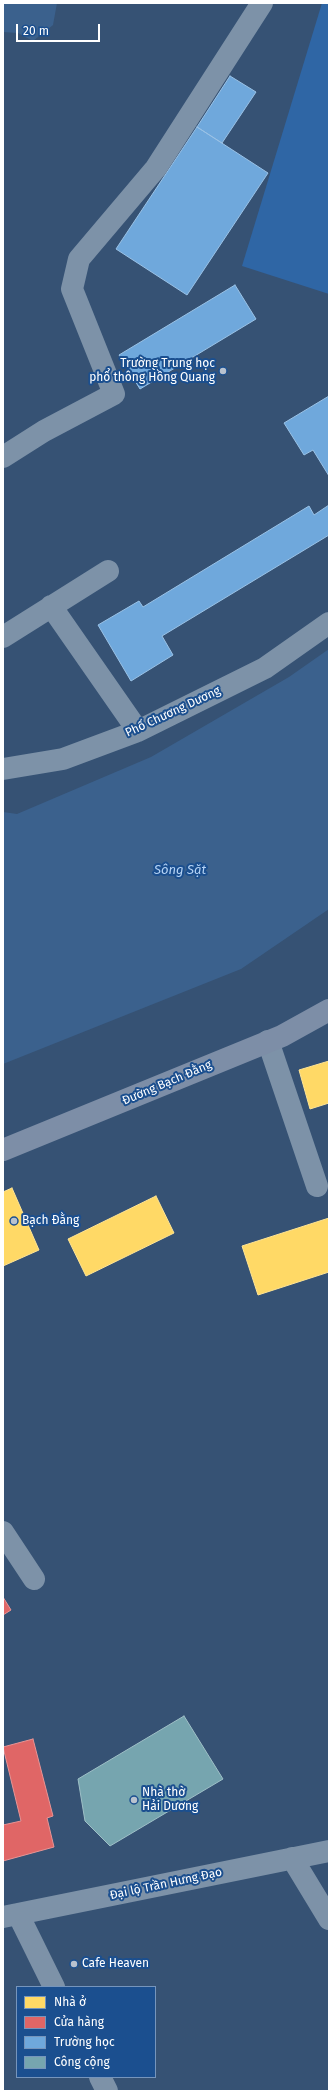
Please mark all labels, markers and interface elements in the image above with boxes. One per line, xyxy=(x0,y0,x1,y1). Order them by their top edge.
scale bar xyxy=(18,16,102,42)
text: 20 m xyxy=(23,24,49,38)
place label: Trường Trung học phổ thông Hồng Quang xyxy=(89,357,215,385)
marker: Trường Trung học phổ thông Hồng Quang xyxy=(218,366,228,376)
street label: Phố Chương Dương xyxy=(123,684,223,740)
water label: Sông Sặt xyxy=(154,862,206,878)
street label: Đường Bạch Đằng xyxy=(120,1058,214,1108)
place label: Bạch Đằng xyxy=(22,1214,79,1228)
marker: Bạch Đằng xyxy=(9,1216,19,1226)
place label: Nhà thờ Hải Dương xyxy=(142,1786,198,1814)
marker: Nhà thờ Hải Dương xyxy=(129,1795,139,1805)
street label: Đại lộ Trần Hưng Đạo xyxy=(109,1865,223,1903)
place label: Cafe Heaven xyxy=(82,1957,149,1971)
marker: Cafe Heaven xyxy=(69,1959,79,1969)
legend xyxy=(16,1986,156,2078)
text: Nhà ở xyxy=(54,1995,86,2009)
text: Cửa hàng xyxy=(54,2015,104,2029)
text: Trường học xyxy=(54,2035,115,2049)
text: Công cộng xyxy=(54,2055,110,2069)

